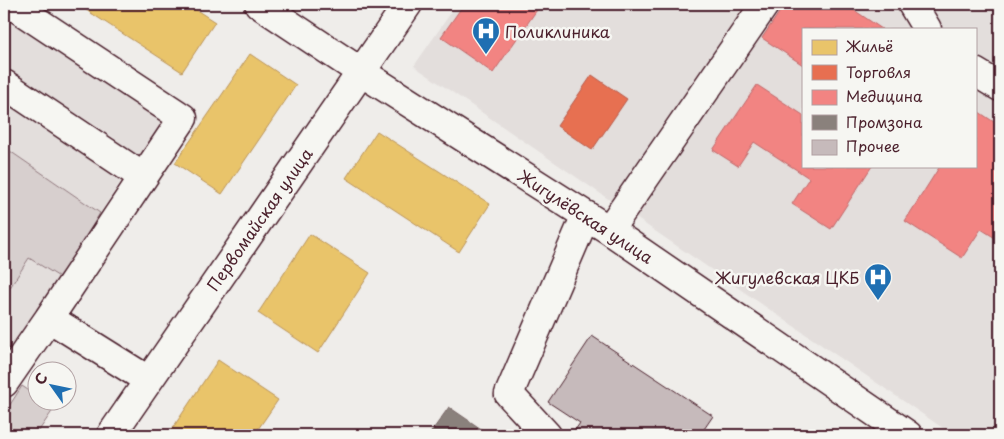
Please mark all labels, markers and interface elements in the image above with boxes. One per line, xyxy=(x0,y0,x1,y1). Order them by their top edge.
hospital icon: Поликлиника xyxy=(471,16,501,55)
place label: Поликлиника xyxy=(505,19,610,43)
legend xyxy=(802,28,976,168)
text: Жильё xyxy=(845,34,893,57)
text: Торговля xyxy=(846,60,911,83)
text: Медицина xyxy=(846,84,923,107)
text: Промзона xyxy=(846,110,923,133)
text: Прочее xyxy=(846,134,900,157)
street label: Первомайская улица xyxy=(200,143,318,295)
street label: Жигулёвская улица xyxy=(513,163,658,269)
hospital icon: Жигулевская ЦКБ xyxy=(863,262,893,301)
place label: Жигулевская ЦКБ xyxy=(714,265,859,289)
north arrow xyxy=(28,362,78,412)
text: С xyxy=(29,369,52,389)

